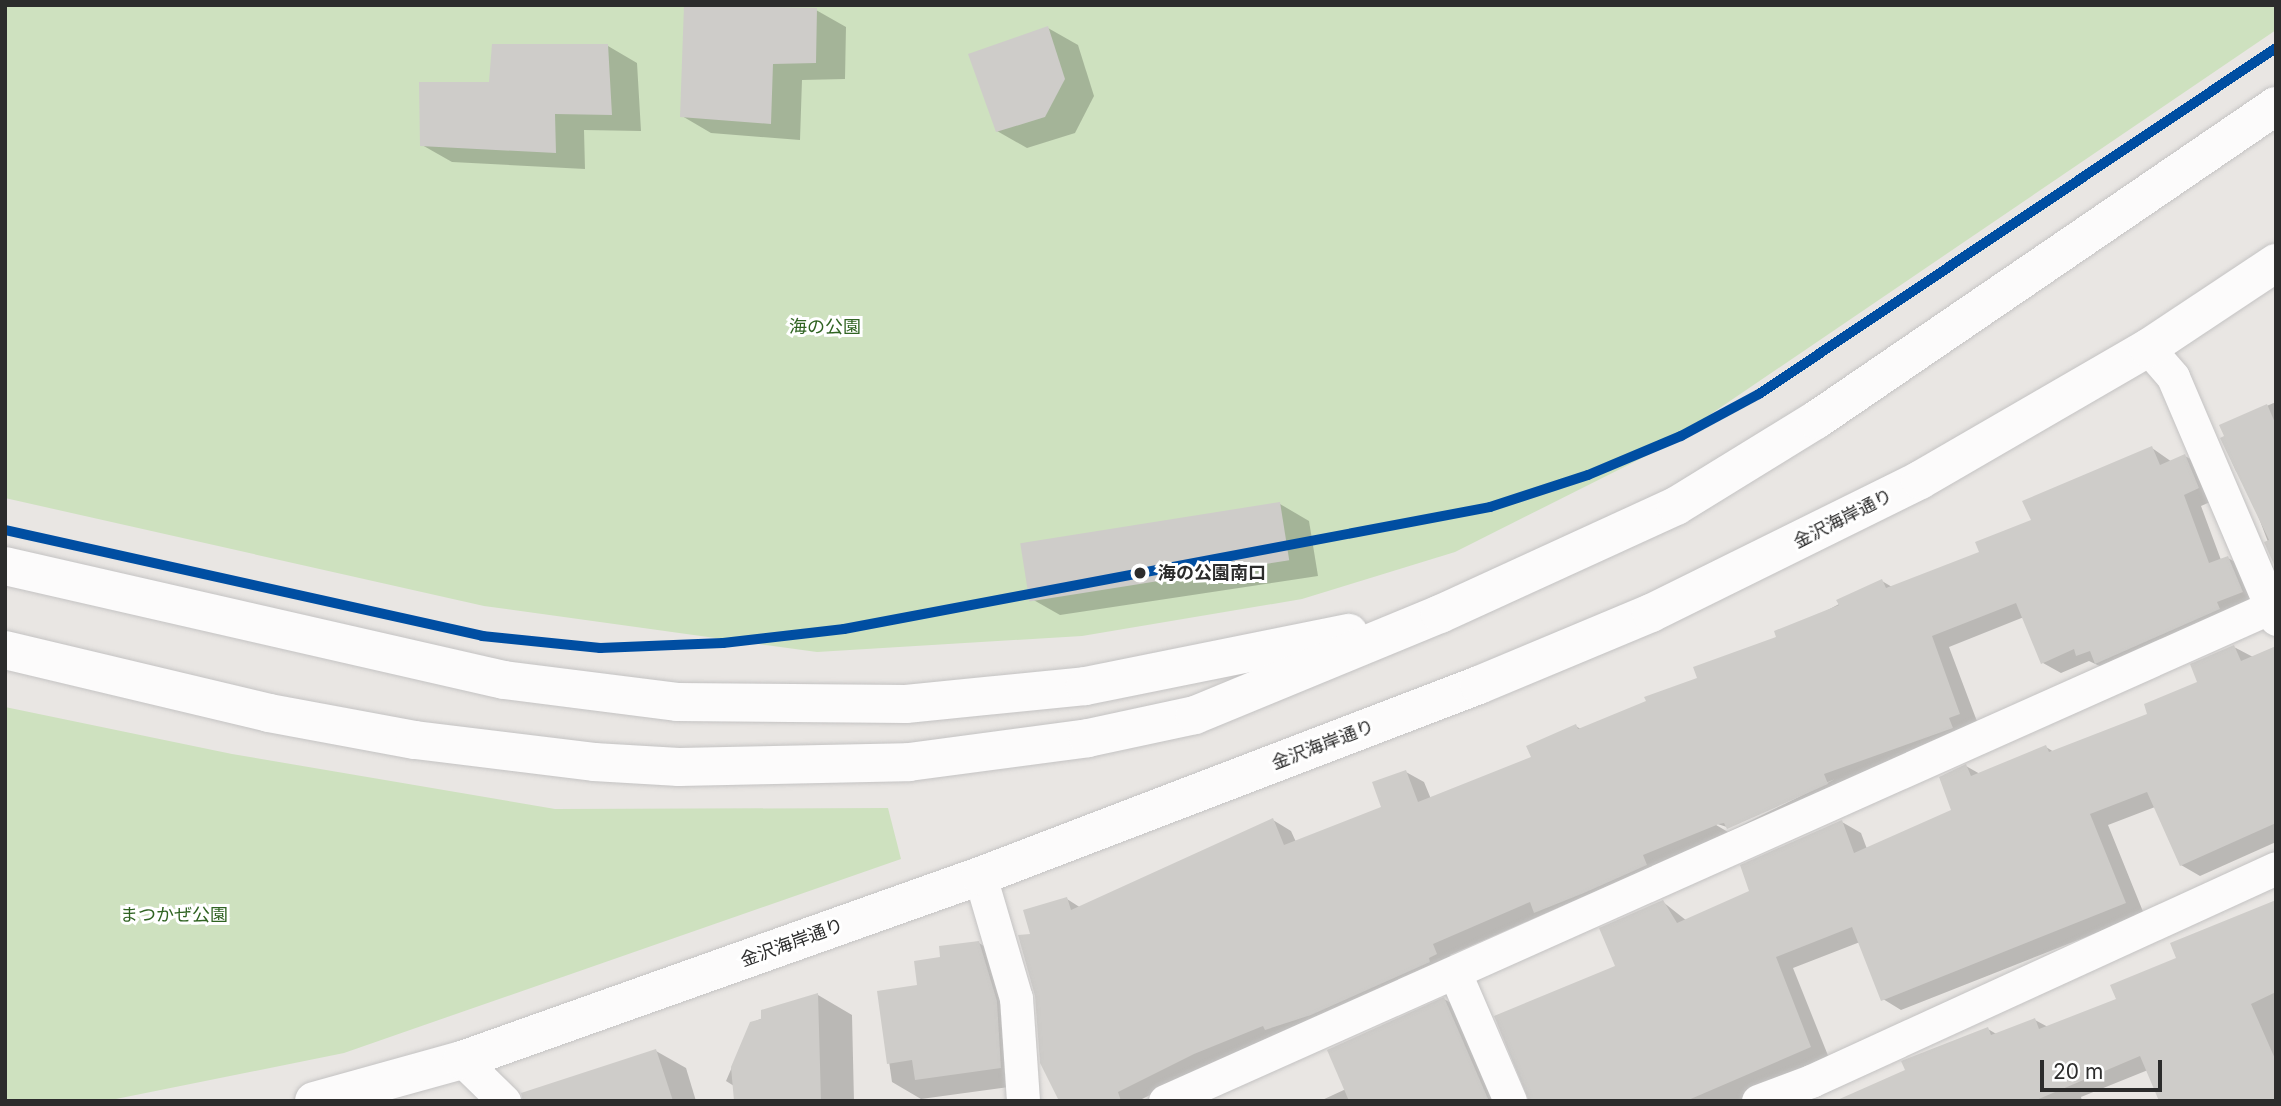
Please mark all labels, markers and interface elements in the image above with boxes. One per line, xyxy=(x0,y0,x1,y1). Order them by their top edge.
park label: 海の公園 xyxy=(789,316,861,338)
street label: 金沢海岸通り xyxy=(1790,485,1896,553)
marker: 海の公園南口 xyxy=(1129,562,1151,584)
place label: 海の公園南口 xyxy=(1158,562,1266,584)
street label: 金沢海岸通り xyxy=(1269,716,1377,774)
park label: まつかぜ公園 xyxy=(120,904,228,926)
street label: 金沢海岸通り xyxy=(738,914,846,972)
scale bar xyxy=(2043,1046,2166,1090)
text: 20 m xyxy=(2053,1059,2103,1084)

